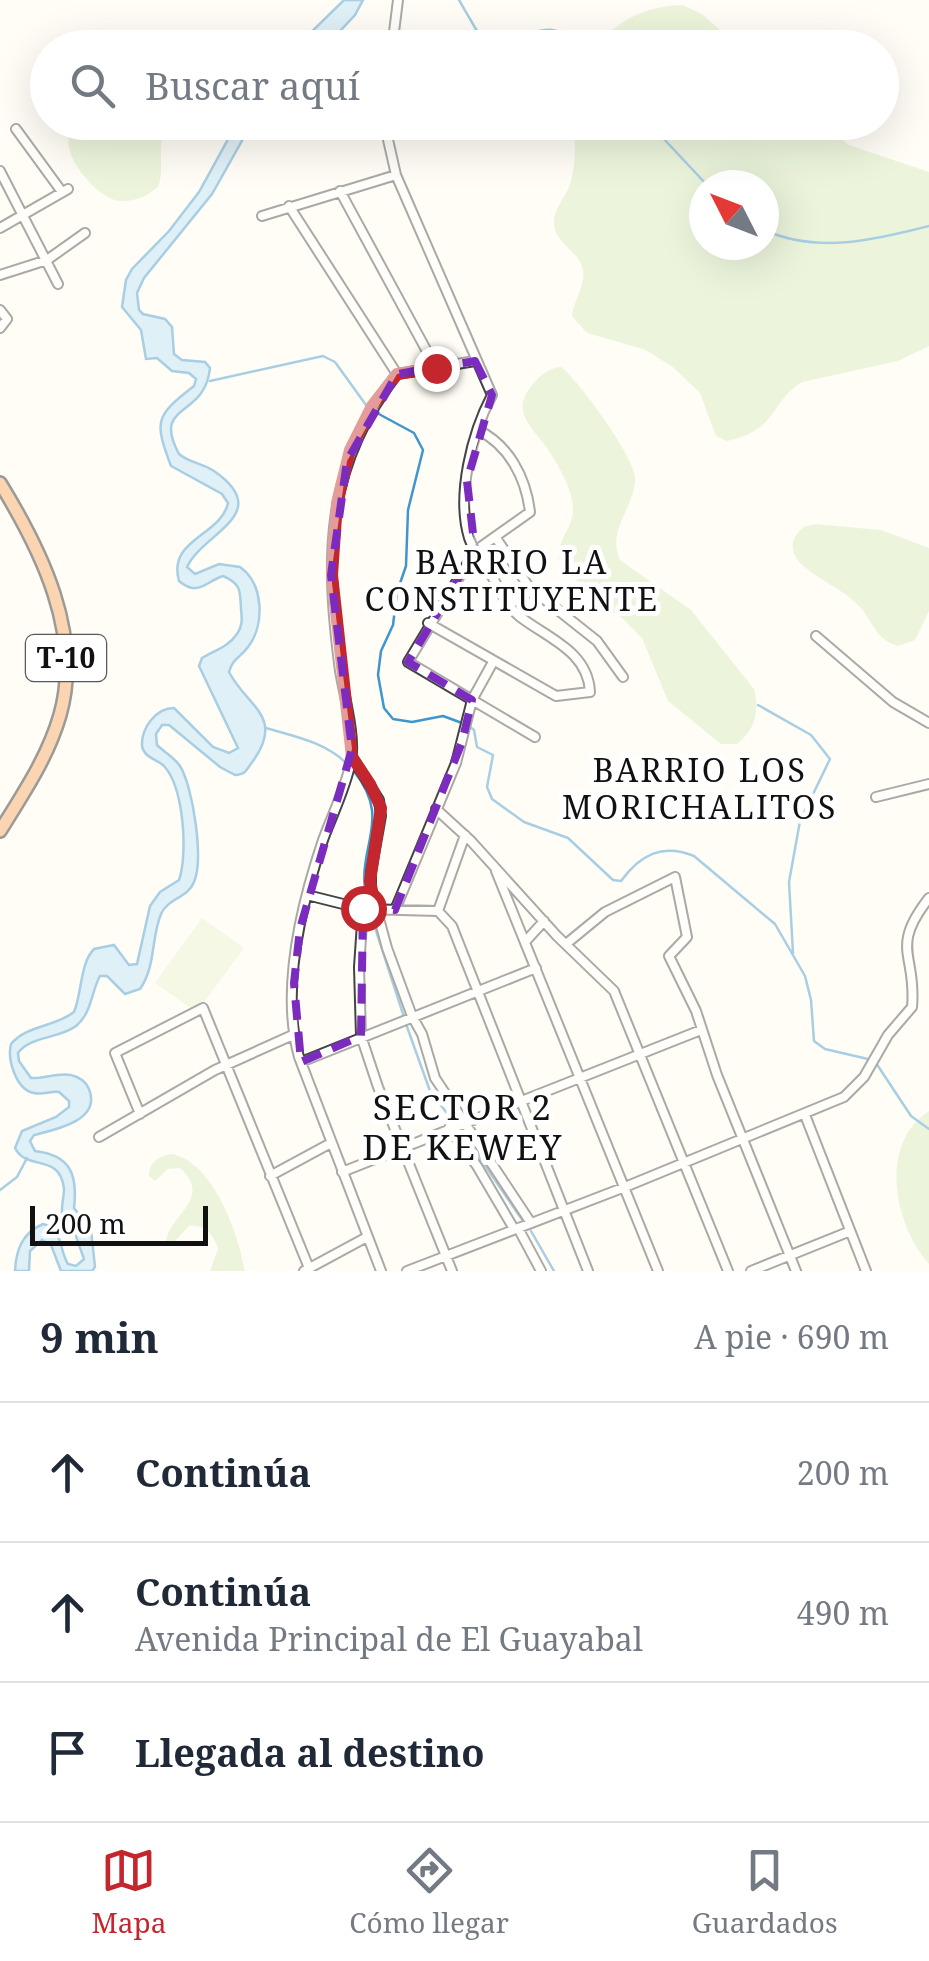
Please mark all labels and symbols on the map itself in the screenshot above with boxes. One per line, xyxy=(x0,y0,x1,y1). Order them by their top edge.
north arrow xyxy=(689,170,779,260)
route end xyxy=(414,346,460,392)
district label: BARRIO LA CONSTITUYENTE xyxy=(365,540,659,620)
road number: T-10 xyxy=(26,635,106,681)
district label: BARRIO LOS MORICHALITOS xyxy=(562,748,838,828)
route start xyxy=(341,886,387,932)
district label: SECTOR 2 DE KEWEY xyxy=(362,1083,564,1170)
scale bar xyxy=(30,1201,208,1246)

